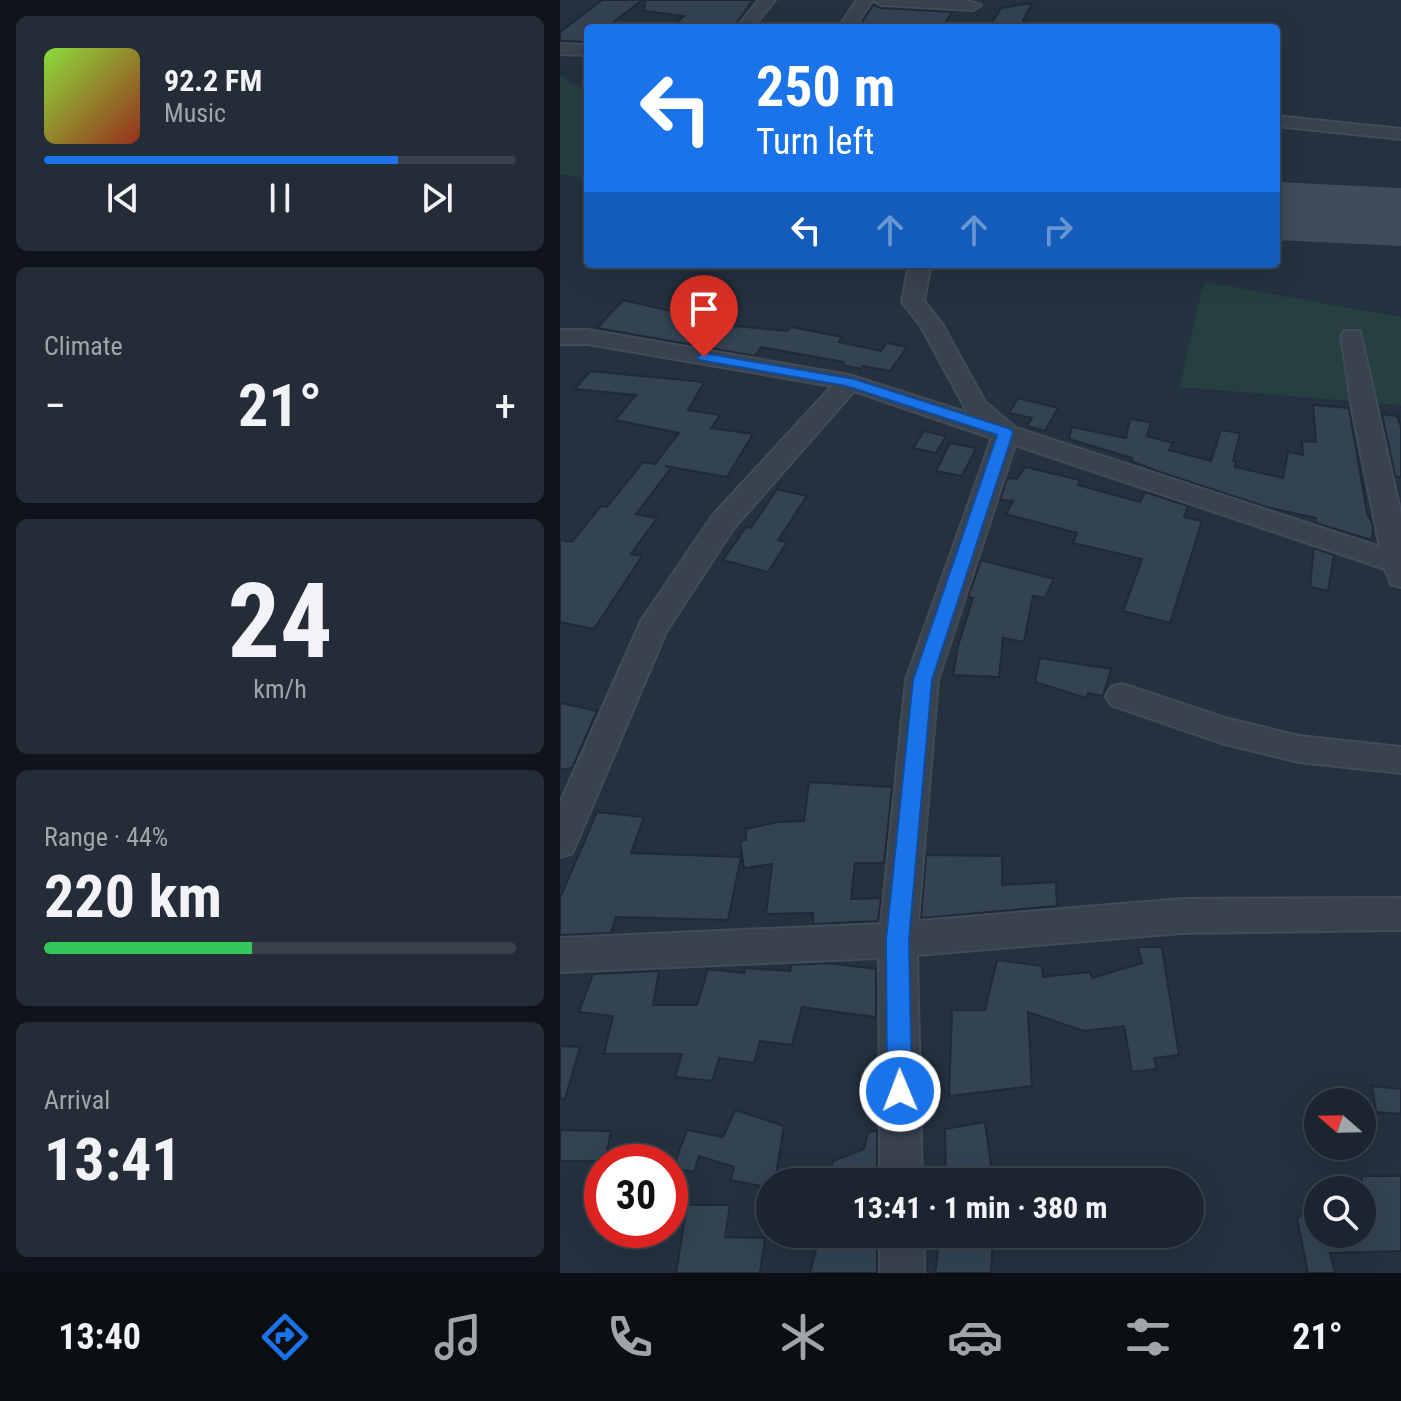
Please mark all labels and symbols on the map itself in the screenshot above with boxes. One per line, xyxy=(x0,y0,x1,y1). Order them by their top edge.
pin xyxy=(670,275,738,357)
position arrow xyxy=(858,1049,942,1133)
north arrow xyxy=(1304,1088,1376,1160)
speed limit sign: 30 xyxy=(584,1144,688,1248)

